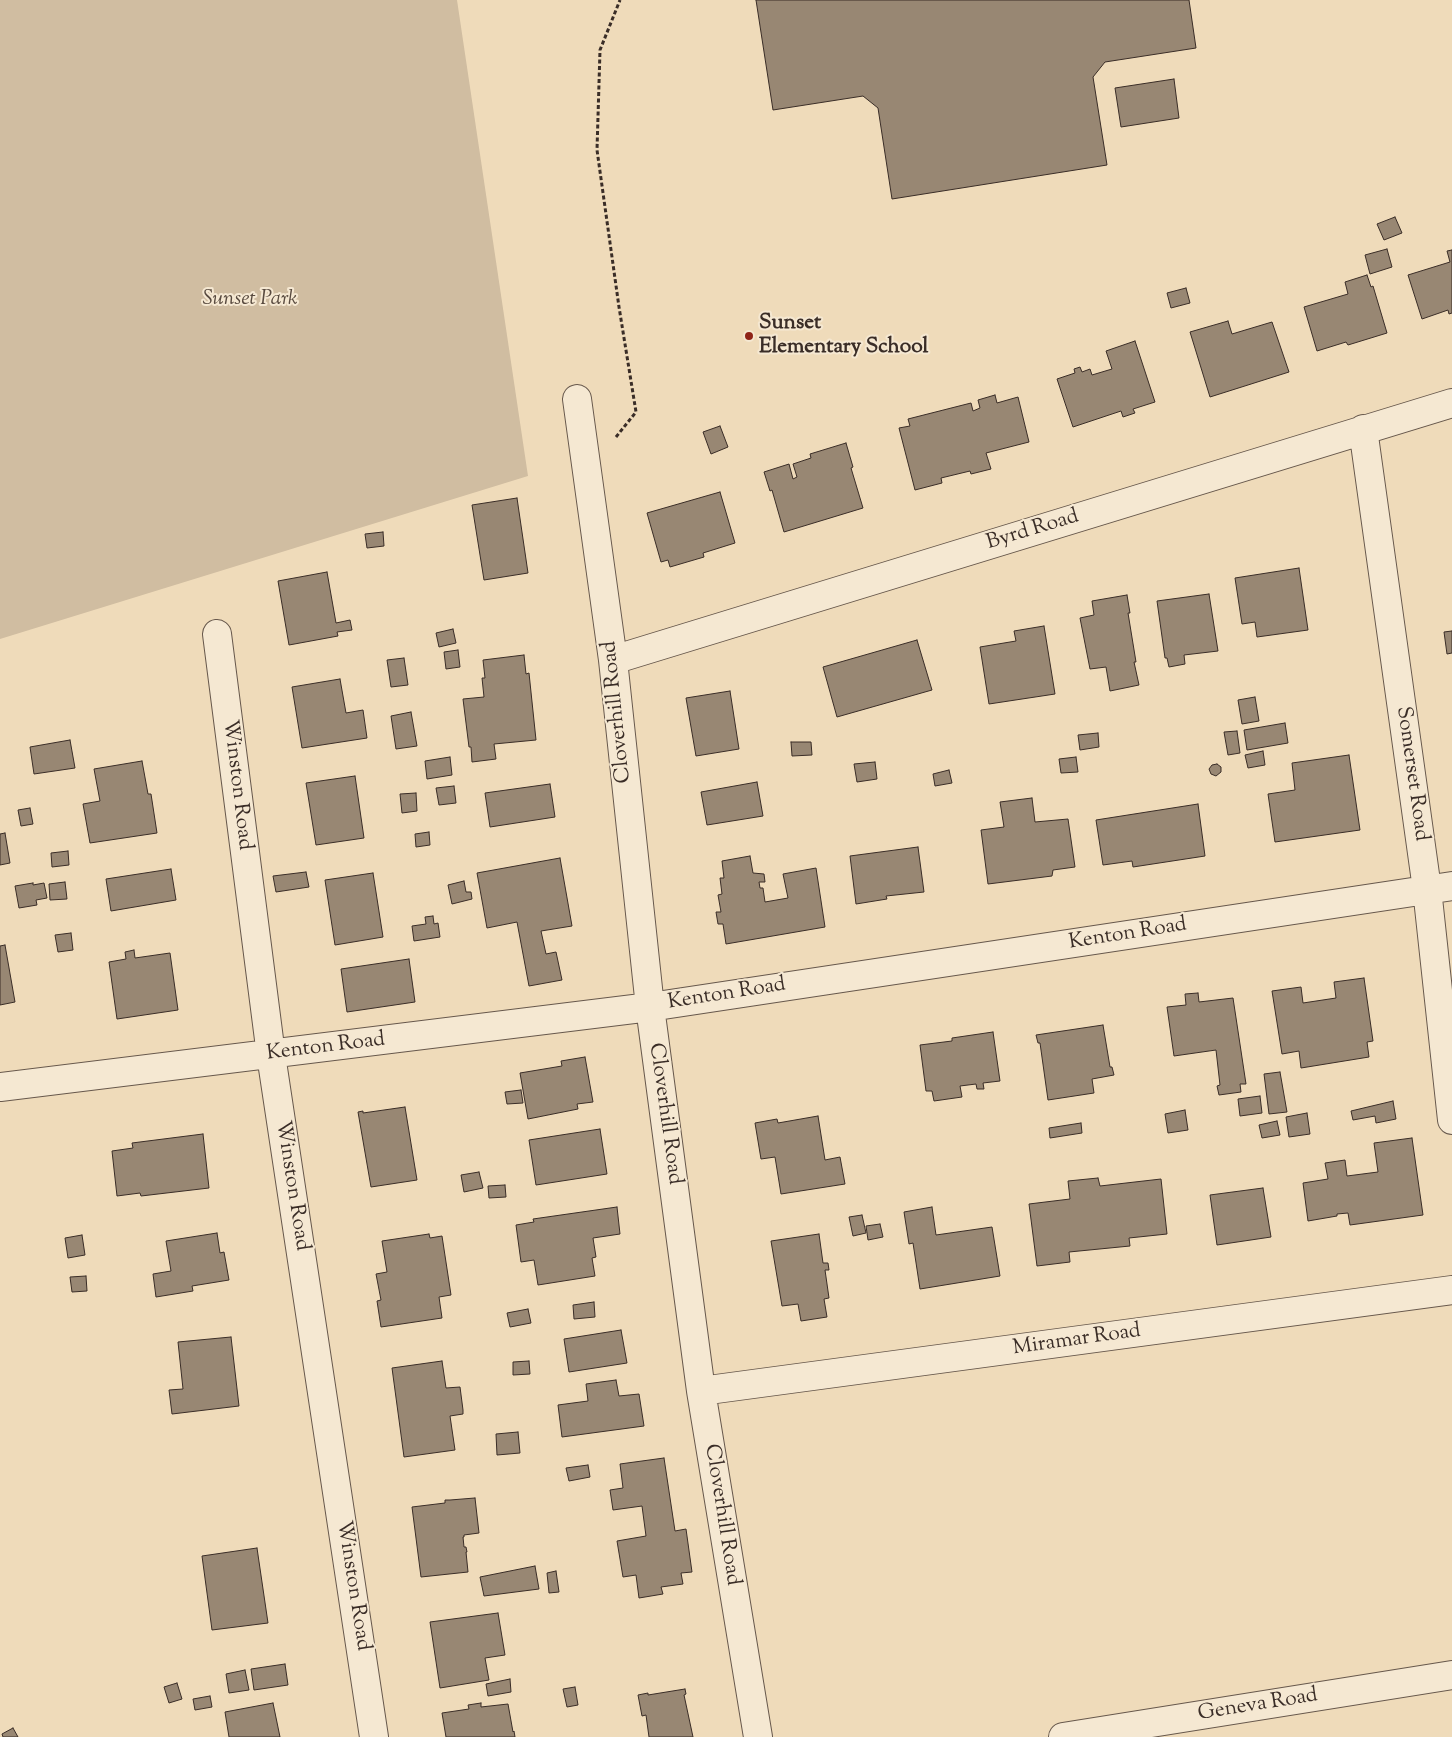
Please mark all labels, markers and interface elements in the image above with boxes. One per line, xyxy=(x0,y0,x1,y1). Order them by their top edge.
park label: Sunset Park xyxy=(202,287,298,313)
place label: Sunset Elementary School xyxy=(759,311,928,361)
marker: Sunset Elementary School xyxy=(743,330,755,342)
street label: Byrd Road xyxy=(984,505,1082,557)
street label: Cloverhill Road xyxy=(598,640,638,784)
street label: Somerset Road xyxy=(1389,705,1433,843)
street label: Winston Road xyxy=(215,718,257,852)
street label: Kenton Road xyxy=(1067,913,1189,957)
street label: Kenton Road xyxy=(666,973,788,1017)
street label: Kenton Road xyxy=(265,1028,387,1068)
street label: Cloverhill Road xyxy=(642,1041,686,1187)
street label: Winston Road xyxy=(268,1119,314,1253)
street label: Miramar Road xyxy=(1011,1320,1143,1362)
street label: Cloverhill Road xyxy=(697,1442,745,1588)
street label: Winston Road xyxy=(329,1519,375,1653)
street label: Geneva Road xyxy=(1196,1684,1320,1728)

